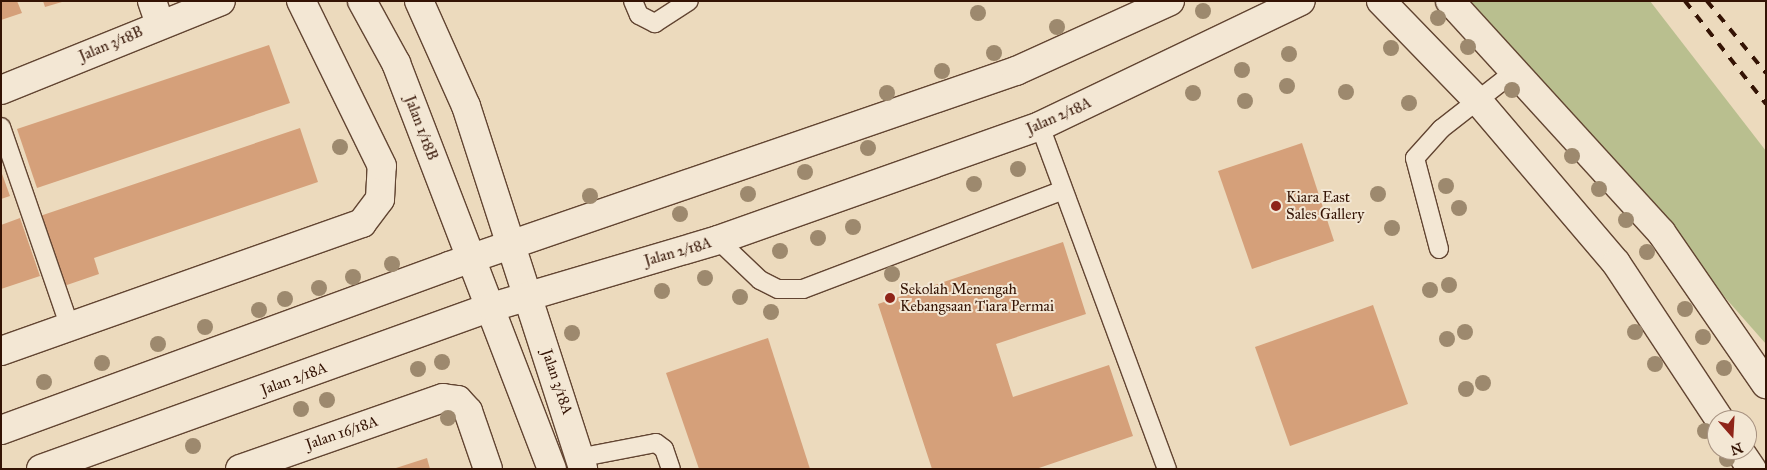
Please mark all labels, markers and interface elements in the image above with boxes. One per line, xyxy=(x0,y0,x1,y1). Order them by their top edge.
street label: Jalan 3/18B xyxy=(76,23,146,65)
street label: Jalan 1/18B xyxy=(400,93,442,163)
street label: Jalan 2/18A xyxy=(1024,94,1094,138)
place label: Kiara East Sales Gallery xyxy=(1286,188,1364,223)
marker: Kiara East Sales Gallery xyxy=(1270,200,1282,212)
street label: Jalan 2/18A xyxy=(642,234,714,270)
place label: Sekolah Menengah Kebangsaan Tiara Permai xyxy=(900,280,1054,315)
marker: Sekolah Menengah Kebangsaan Tiara Permai xyxy=(884,292,896,304)
street label: Jalan 3/18A xyxy=(537,347,577,417)
street label: Jalan 2/18A xyxy=(258,359,330,399)
north arrow xyxy=(1707,410,1757,460)
street label: Jalan 16/18A xyxy=(303,412,381,454)
text: N xyxy=(1728,439,1745,459)

